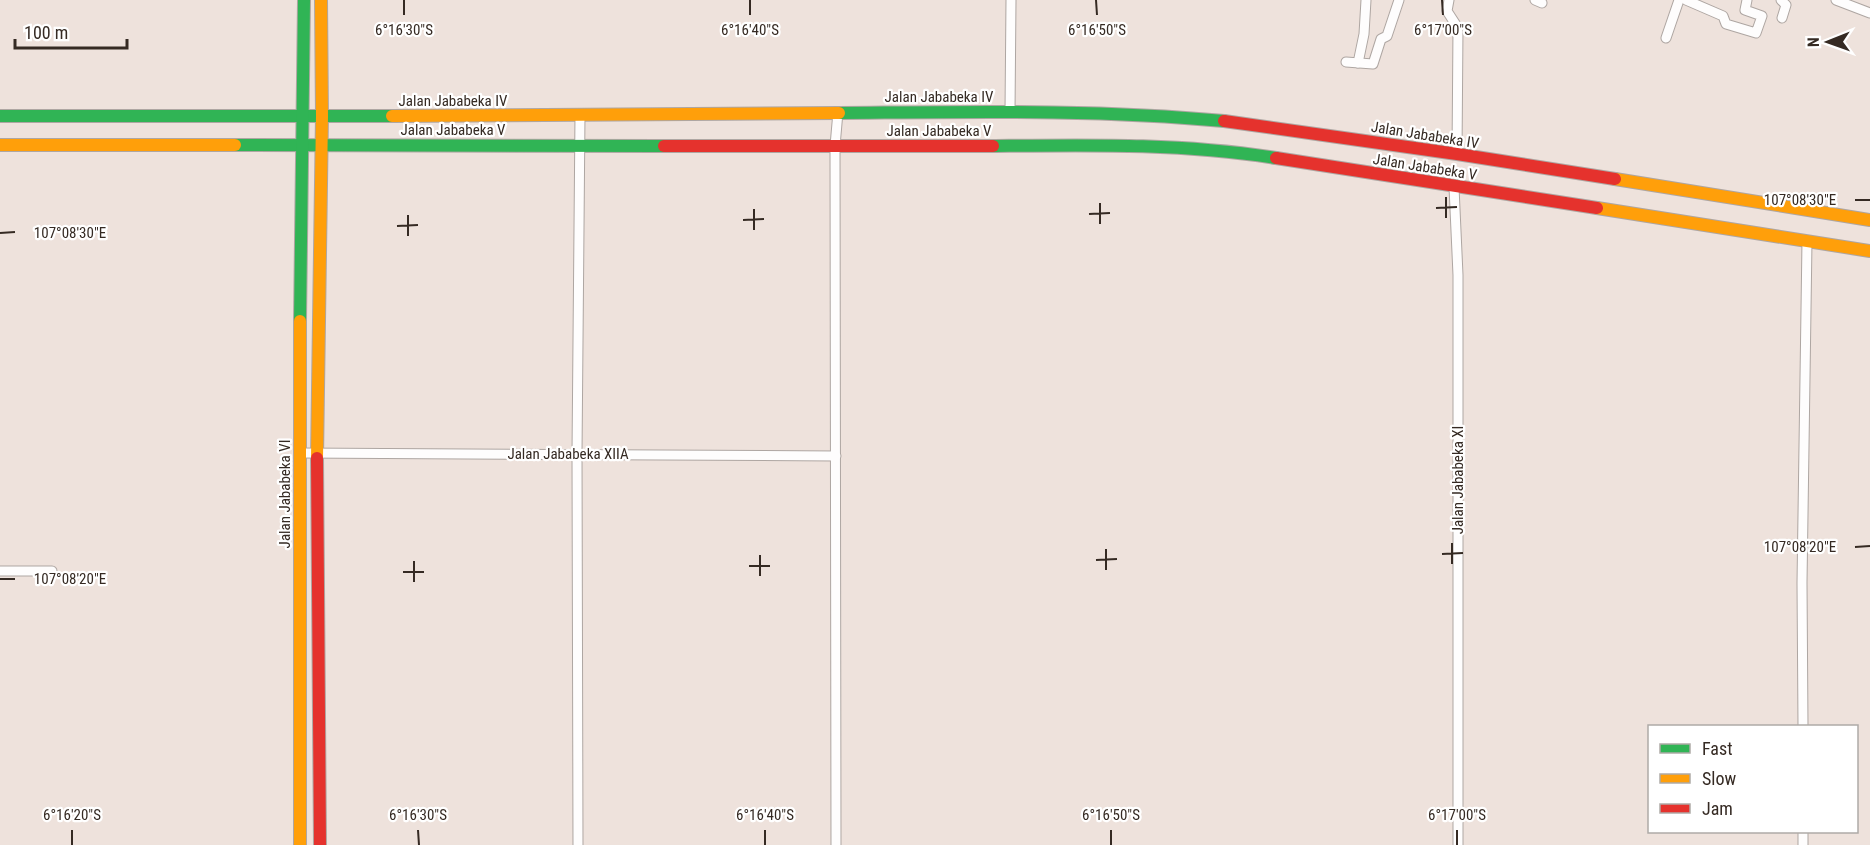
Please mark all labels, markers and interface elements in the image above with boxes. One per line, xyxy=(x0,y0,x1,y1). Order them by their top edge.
scale bar xyxy=(15,12,128,50)
north arrow xyxy=(1798,12,1858,72)
text: 6°16'30"S xyxy=(375,21,433,39)
text: 6°16'40"S xyxy=(721,21,779,39)
text: 6°16'50"S xyxy=(1068,21,1126,39)
text: 6°17'00"S xyxy=(1414,21,1472,39)
text: 100 m xyxy=(24,22,68,43)
text: N xyxy=(1804,37,1823,47)
street label: Jalan Jababeka IV xyxy=(885,88,994,106)
street label: Jalan Jababeka IV xyxy=(399,92,508,110)
street label: Jalan Jababeka IV xyxy=(1370,118,1481,152)
street label: Jalan Jababeka V xyxy=(400,121,506,139)
street label: Jalan Jababeka V xyxy=(886,122,992,140)
street label: Jalan Jababeka V xyxy=(1372,150,1479,184)
text: 107°08'30"E xyxy=(1764,191,1836,209)
text: 107°08'30"E xyxy=(34,224,106,242)
street label: Jalan Jababeka XI xyxy=(1449,426,1467,534)
street label: Jalan Jababeka VI xyxy=(276,440,294,548)
street label: Jalan Jababeka XIIA xyxy=(507,445,629,463)
text: 107°08'20"E xyxy=(1764,538,1836,556)
text: 107°08'20"E xyxy=(34,570,106,588)
legend xyxy=(1648,725,1858,833)
text: Fast xyxy=(1702,738,1733,759)
text: Slow xyxy=(1702,768,1737,789)
text: Jam xyxy=(1702,798,1733,819)
text: 6°16'20"S xyxy=(43,806,101,824)
text: 6°16'30"S xyxy=(389,806,447,824)
text: 6°16'40"S xyxy=(736,806,794,824)
text: 6°16'50"S xyxy=(1082,806,1140,824)
text: 6°17'00"S xyxy=(1428,806,1486,824)

